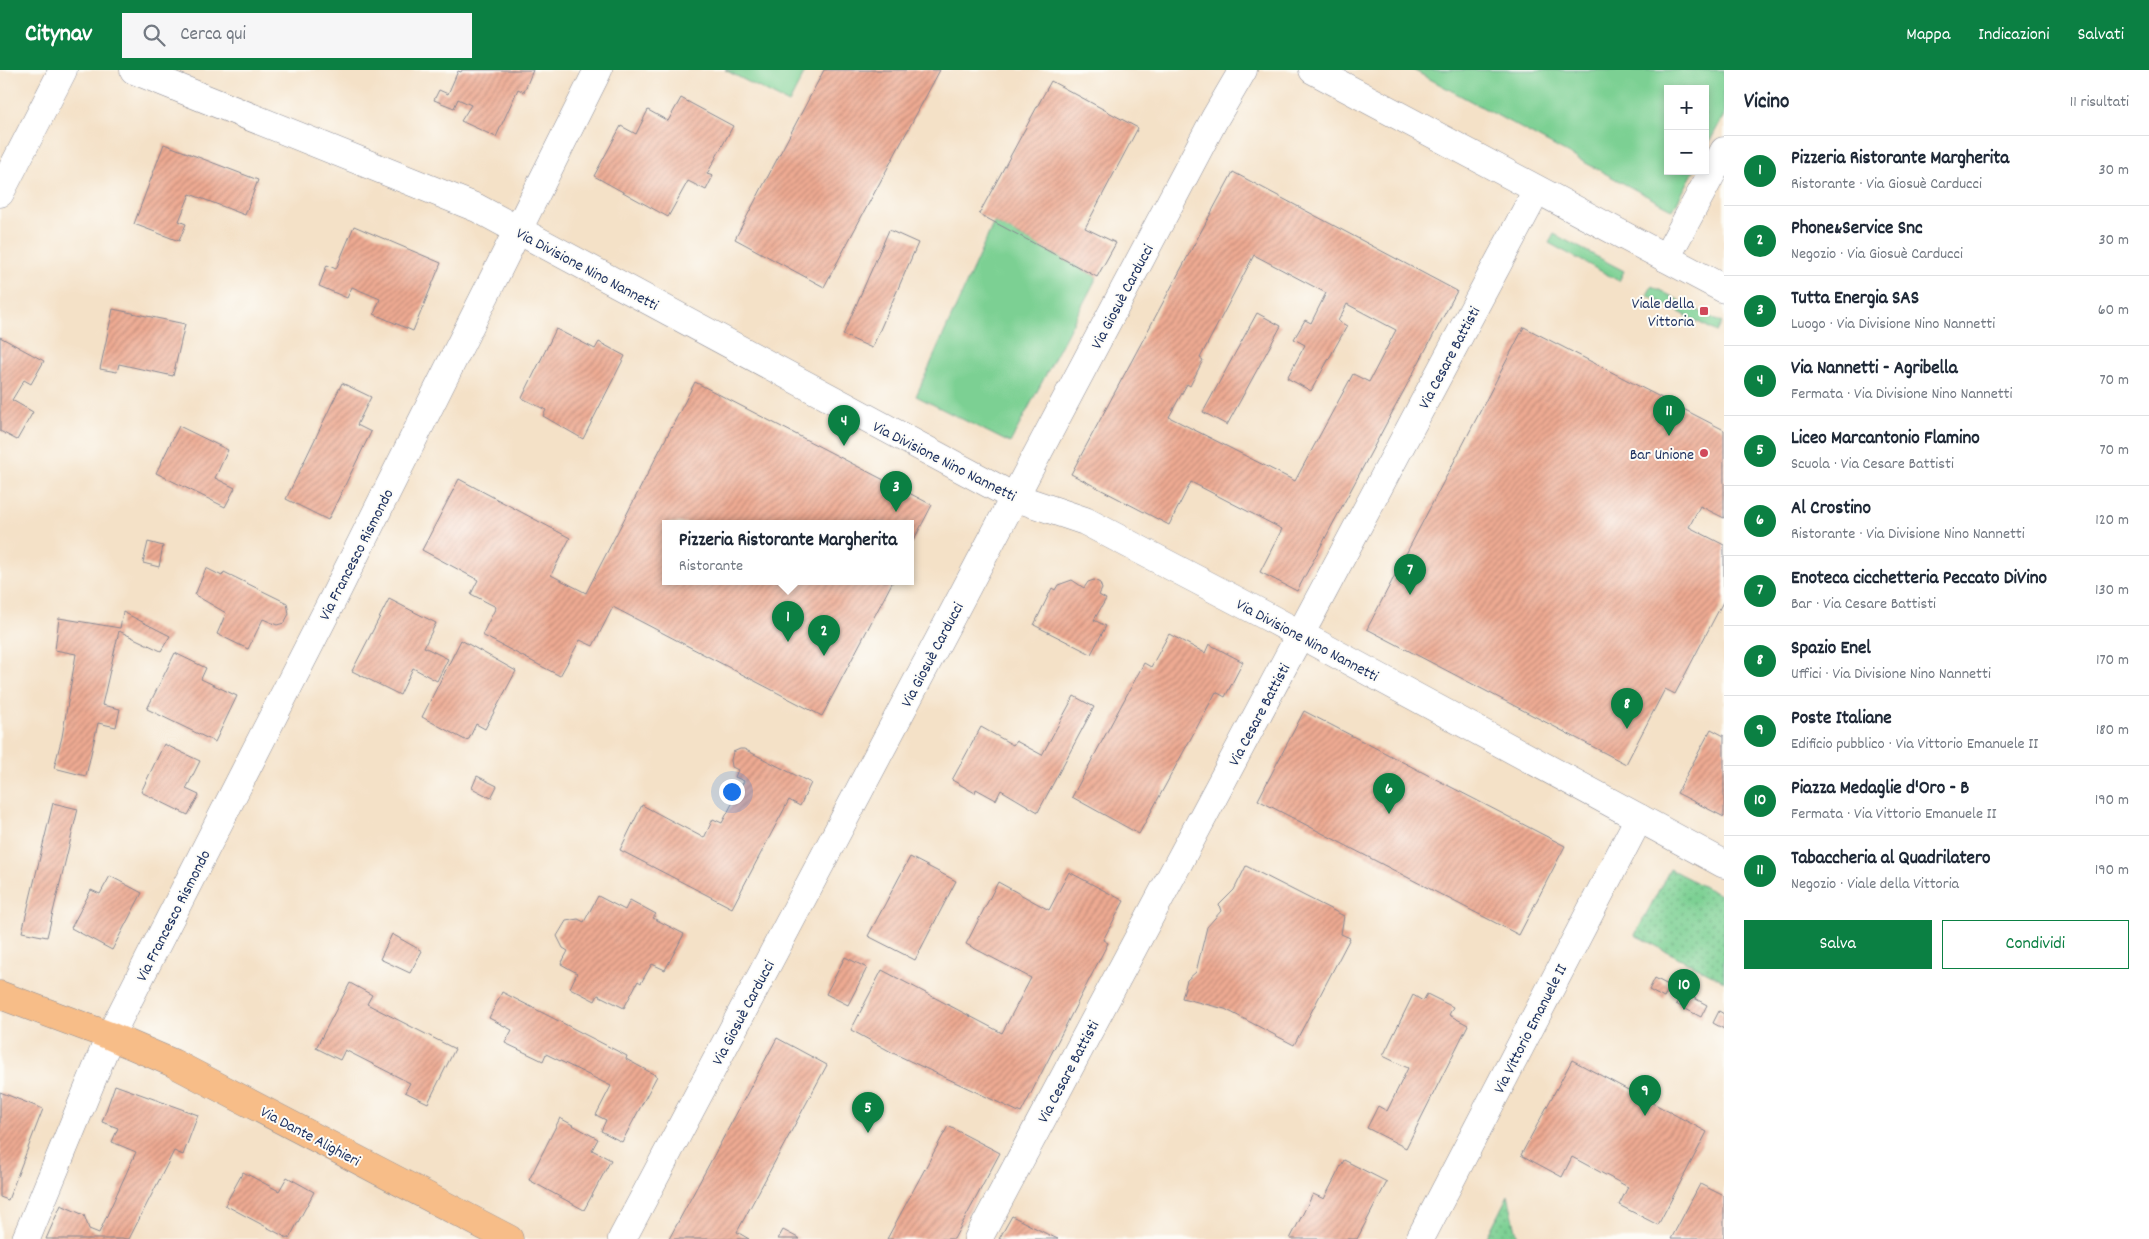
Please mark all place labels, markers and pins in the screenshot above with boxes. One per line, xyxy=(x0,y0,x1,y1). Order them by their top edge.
place label: Viale della Vittoria xyxy=(1632,293,1694,334)
marker: Viale della Vittoria xyxy=(1698,305,1710,317)
pin: 11 xyxy=(1653,395,1685,436)
pin: 4 xyxy=(828,405,860,446)
place label: Bar Unione xyxy=(1630,444,1694,467)
marker: Bar Unione xyxy=(1698,447,1710,459)
pin: 3 xyxy=(880,471,912,512)
pin: 7 xyxy=(1394,554,1426,595)
pin: 1 xyxy=(772,601,804,642)
pin: 2 xyxy=(808,615,840,656)
pin: 8 xyxy=(1611,688,1643,729)
pin: 6 xyxy=(1373,773,1405,814)
pin: 10 xyxy=(1668,969,1700,1010)
pin: 9 xyxy=(1629,1075,1661,1116)
pin: 5 xyxy=(852,1092,884,1133)

